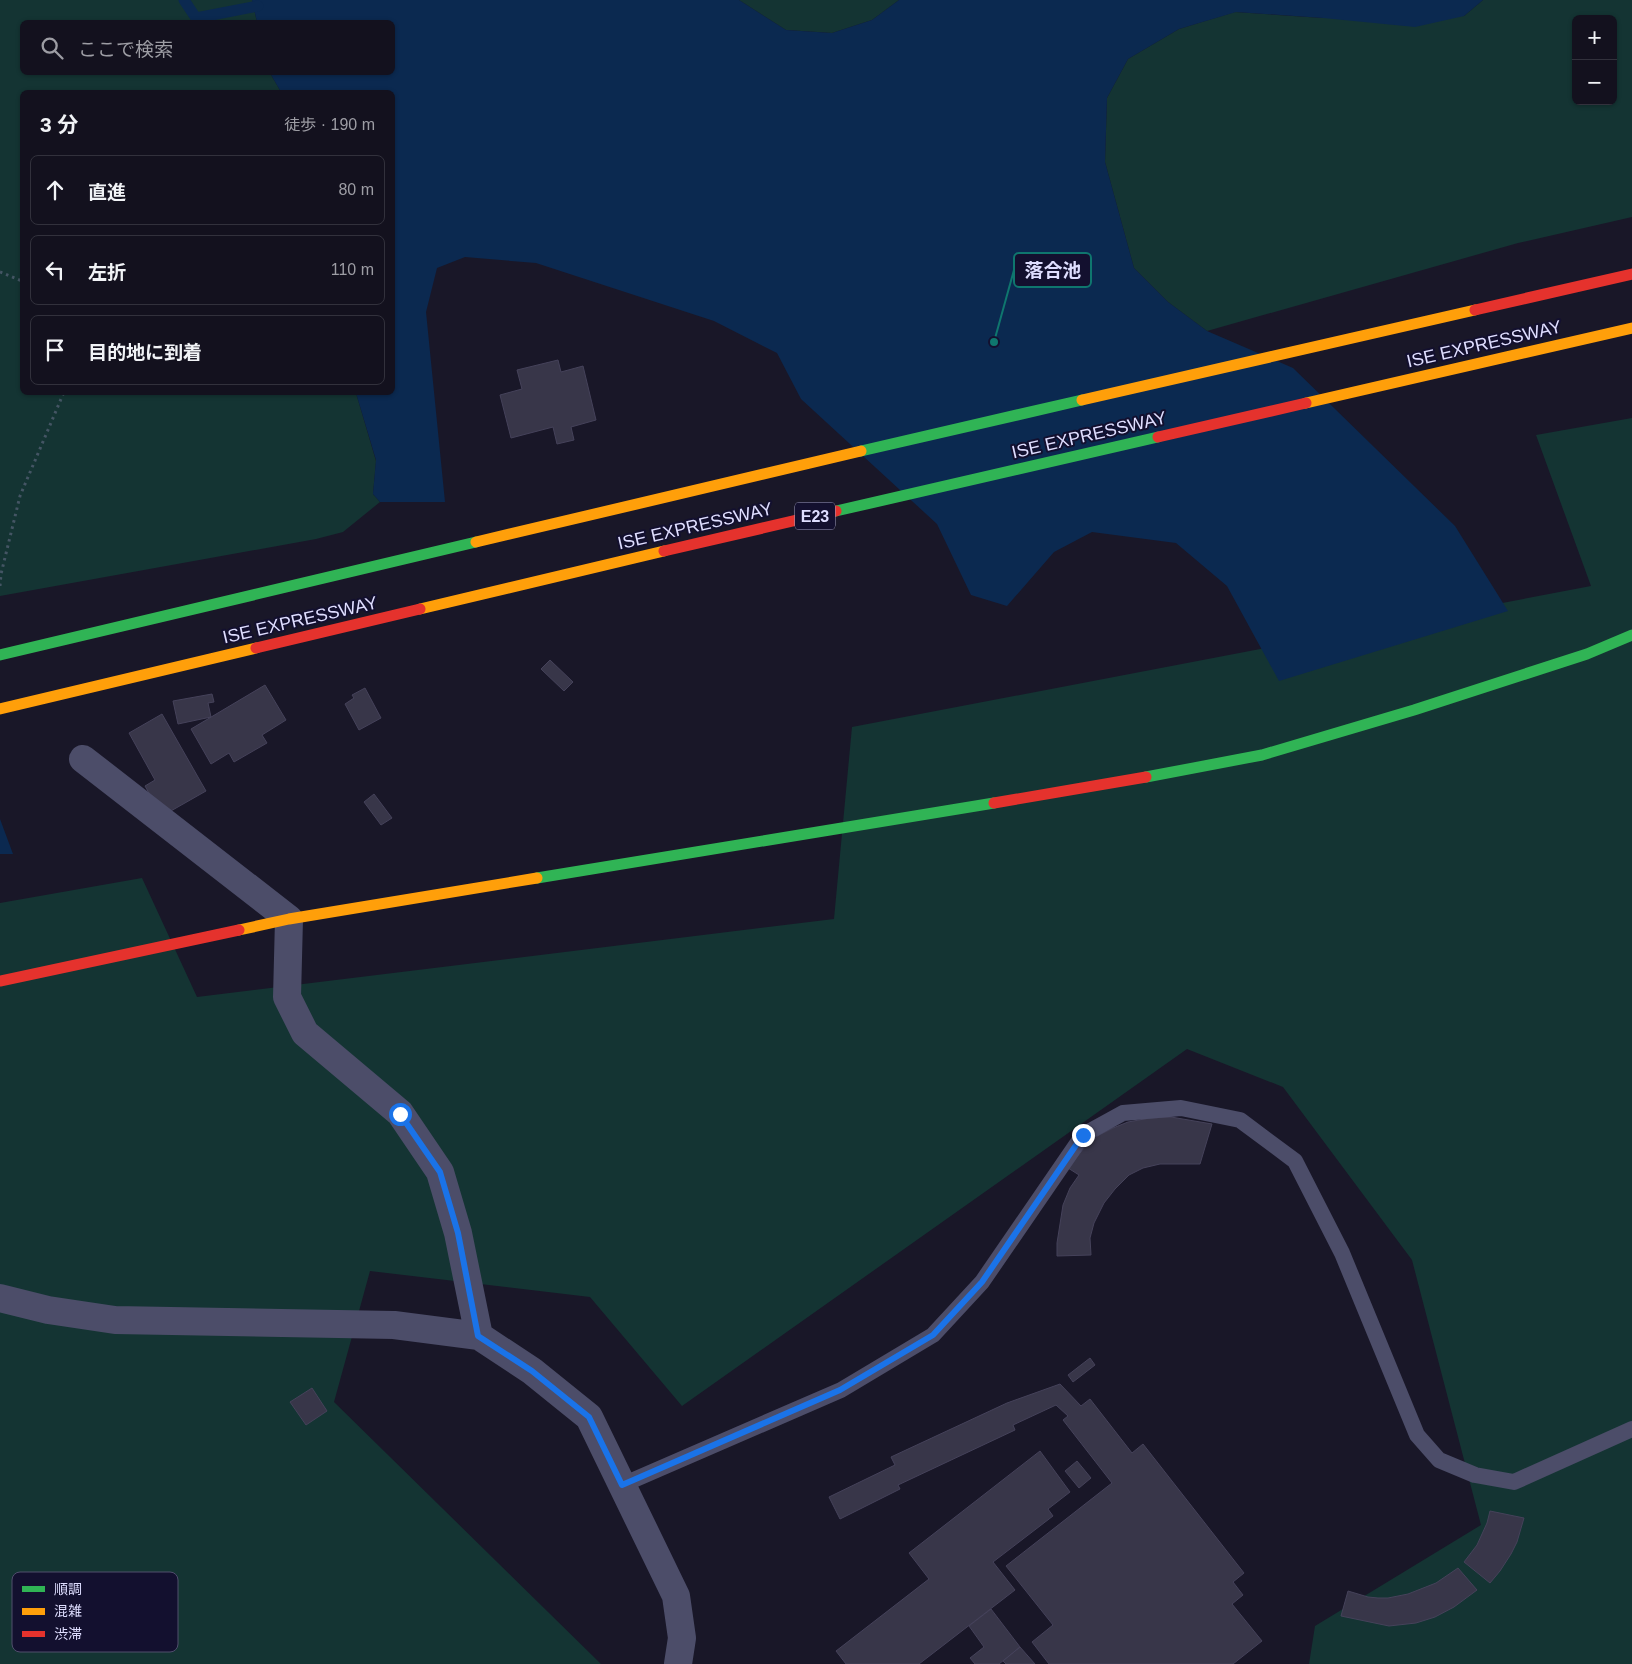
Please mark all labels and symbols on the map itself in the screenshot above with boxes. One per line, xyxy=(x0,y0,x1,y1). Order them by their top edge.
callout: 落合池 xyxy=(1014,253,1091,287)
text: 落合池 xyxy=(1024,260,1082,281)
street label: ISE EXPRESSWAY xyxy=(1405,316,1563,372)
street label: ISE EXPRESSWAY xyxy=(1010,407,1168,463)
street label: ISE EXPRESSWAY xyxy=(616,498,774,554)
road number: E23 xyxy=(795,502,835,530)
street label: ISE EXPRESSWAY xyxy=(221,592,379,648)
route start xyxy=(389,1103,412,1126)
route end xyxy=(1072,1124,1095,1147)
legend xyxy=(12,1572,178,1652)
text: 順調 xyxy=(54,1581,82,1597)
text: 混雑 xyxy=(54,1603,82,1619)
text: 渋滞 xyxy=(54,1626,82,1642)

